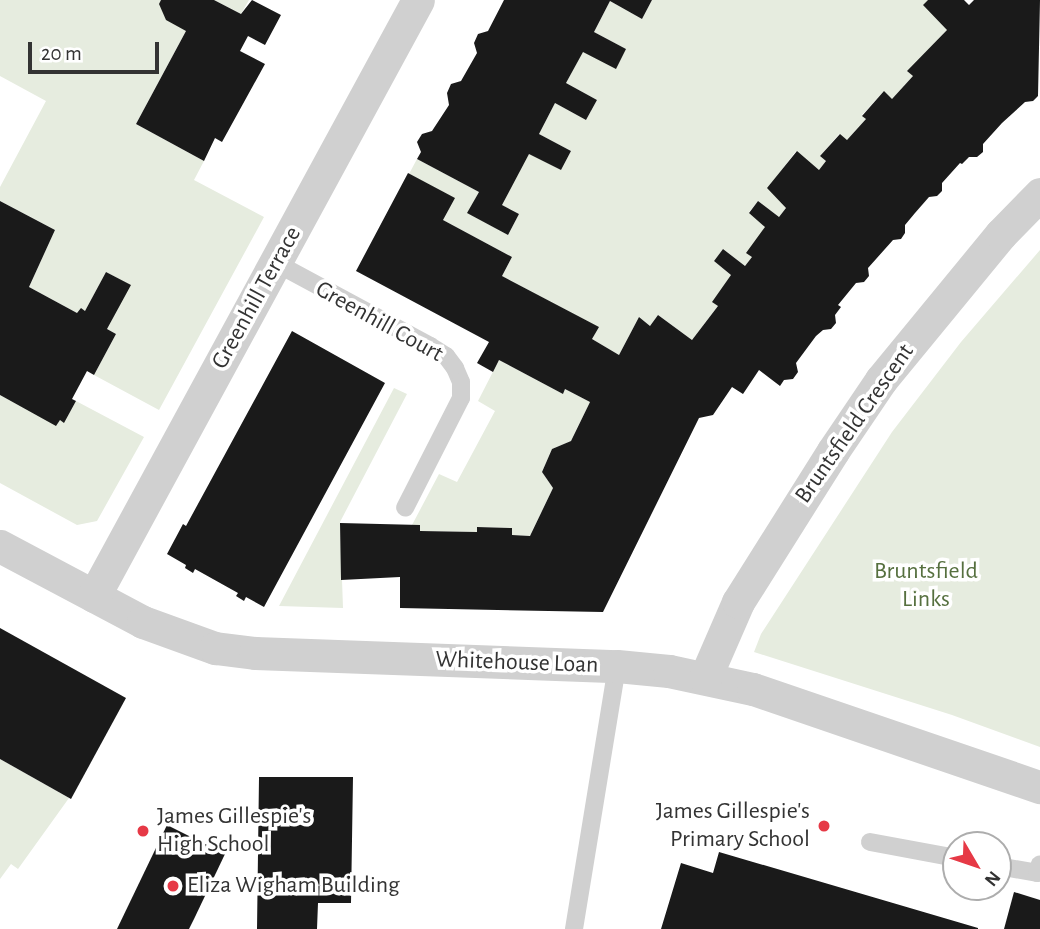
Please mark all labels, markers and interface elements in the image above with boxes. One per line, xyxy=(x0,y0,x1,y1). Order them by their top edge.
scale bar xyxy=(32,28,163,72)
text: 20 m xyxy=(41,43,82,64)
street label: Greenhill Terrace xyxy=(206,222,308,374)
street label: Greenhill Court xyxy=(310,275,448,369)
street label: Bruntsfield Crescent xyxy=(789,339,921,509)
park label: Bruntsfield Links xyxy=(874,558,978,614)
street label: Whitehouse Loan xyxy=(435,646,599,680)
place label: James Gillespie's Primary School xyxy=(656,798,810,854)
place label: James Gillespie's High School xyxy=(157,803,311,859)
marker: James Gillespie's Primary School xyxy=(816,818,832,834)
marker: James Gillespie's High School xyxy=(135,823,151,839)
north arrow xyxy=(942,831,1012,901)
text: N xyxy=(981,867,1004,889)
place label: Eliza Wigham Building xyxy=(187,872,400,900)
marker: Eliza Wigham Building xyxy=(165,878,181,894)

